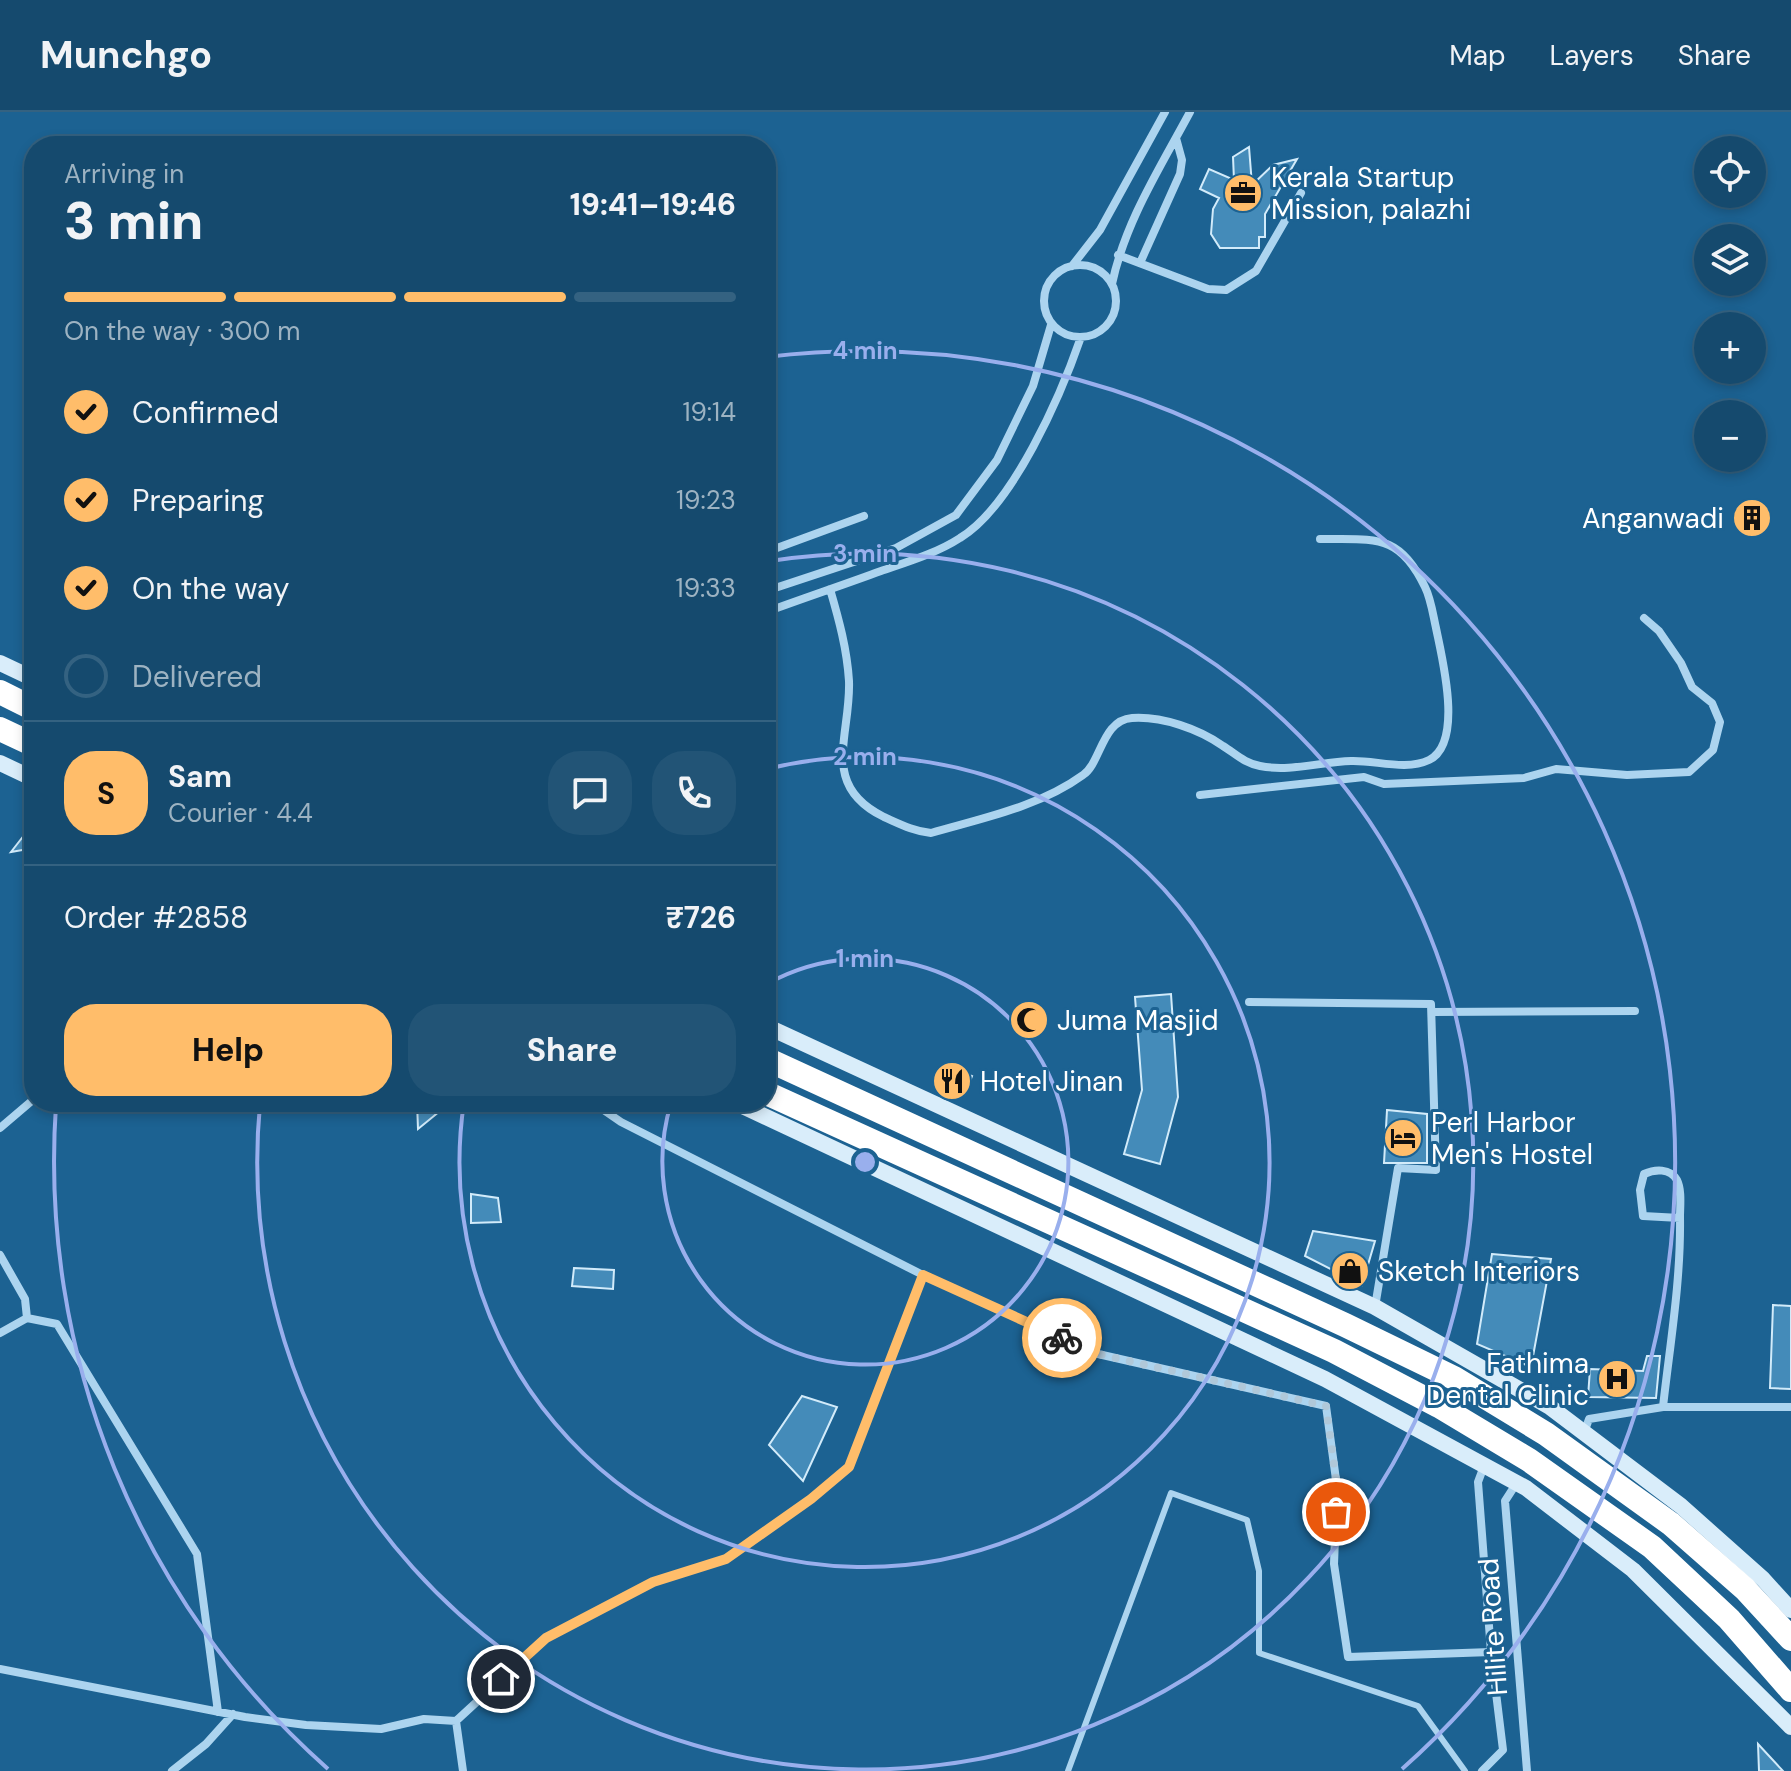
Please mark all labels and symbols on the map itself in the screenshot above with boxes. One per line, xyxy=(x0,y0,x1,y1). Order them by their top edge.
place label: Kerala Startup Mission, palazhi xyxy=(1271,159,1471,228)
office icon: Kerala Startup Mission, palazhi xyxy=(1222,172,1264,214)
text: 4 min xyxy=(832,335,898,366)
building icon: Anganwadi xyxy=(1731,497,1773,539)
place label: Anganwadi xyxy=(1582,500,1724,537)
text: 3 min xyxy=(833,538,897,569)
text: 2 min xyxy=(833,741,897,772)
text: 1 min xyxy=(836,943,894,974)
mosque icon: Juma Masjid xyxy=(1008,999,1050,1041)
place label: Juma Masjid xyxy=(1057,1002,1219,1039)
restaurant icon: Hotel Jinan xyxy=(931,1060,973,1102)
place label: Hotel Jinan xyxy=(980,1063,1123,1100)
place label: Perl Harbor Men's Hostel xyxy=(1431,1104,1593,1173)
hotel icon: Perl Harbor Men's Hostel xyxy=(1382,1117,1424,1159)
centre of rings xyxy=(851,1148,879,1176)
shop icon: Sketch Interiors xyxy=(1329,1250,1371,1292)
place label: Sketch Interiors xyxy=(1378,1253,1580,1290)
courier xyxy=(1022,1298,1102,1378)
place label: Fathima Dental Clinic xyxy=(1426,1345,1589,1414)
hospital icon: Fathima Dental Clinic xyxy=(1596,1358,1638,1400)
pin xyxy=(1302,1478,1370,1546)
street label: Hilite Road xyxy=(1470,1557,1516,1697)
pin xyxy=(467,1645,535,1713)

